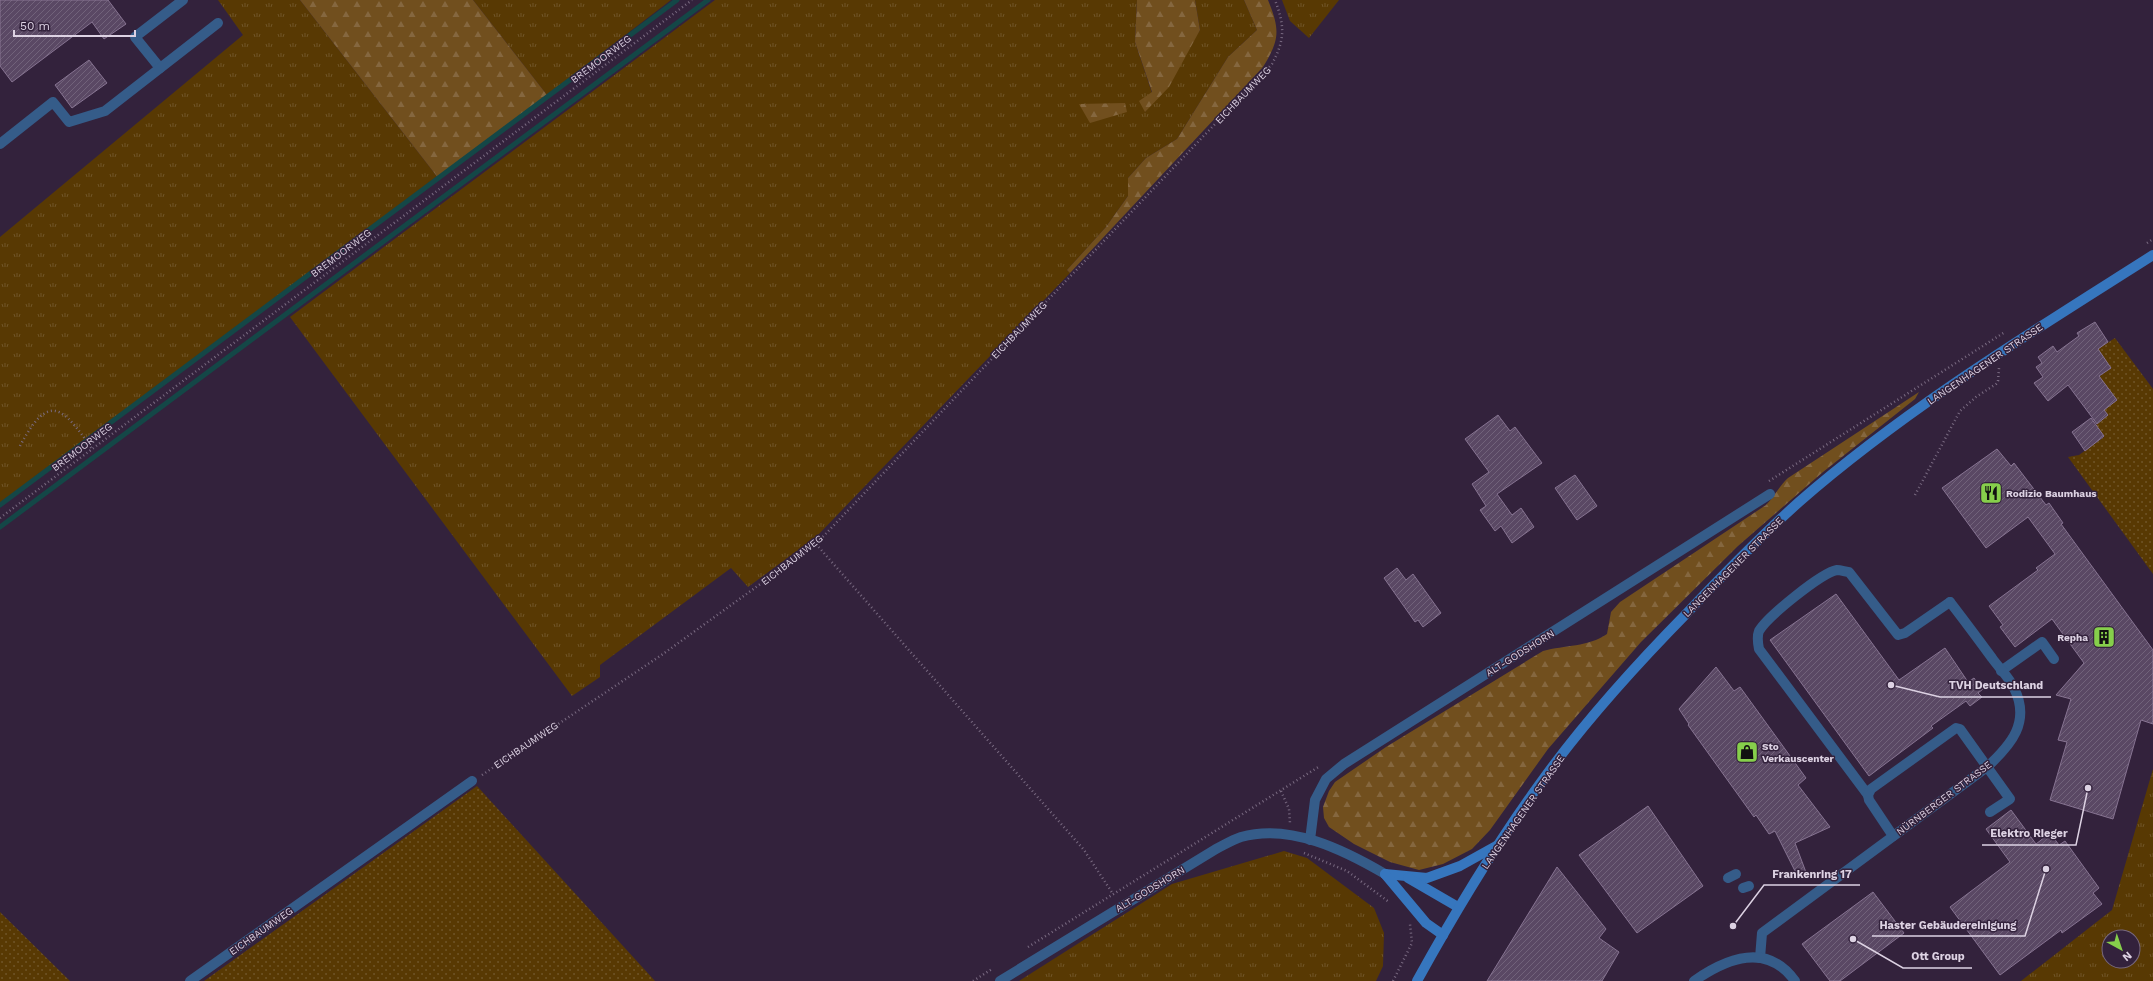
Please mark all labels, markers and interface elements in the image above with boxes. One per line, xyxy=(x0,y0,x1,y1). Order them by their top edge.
scale bar xyxy=(14,12,135,38)
text: 50 m xyxy=(20,19,50,33)
street label: BREMOORWEG xyxy=(569,33,633,85)
street label: EICHBAUMWEG xyxy=(1213,64,1273,126)
street label: BREMOORWEG xyxy=(309,227,373,279)
street label: EICHBAUMWEG xyxy=(989,299,1049,361)
street label: LANGENHAGENER STRASSE xyxy=(1925,321,2045,407)
street label: BREMOORWEG xyxy=(50,421,114,473)
restaurant icon: Rodizio Baumhaus xyxy=(1978,480,2004,506)
place label: Rodizio Baumhaus xyxy=(2006,488,2097,499)
street label: LANGENHAGENER STRASSE xyxy=(1681,515,1785,619)
street label: EICHBAUMWEG xyxy=(759,533,825,587)
building icon: Repha xyxy=(2091,624,2117,650)
street label: ALT-GODSHORN xyxy=(1484,627,1556,679)
place label: Repha xyxy=(2057,632,2088,643)
callout: TVH Deutschland xyxy=(1940,674,2051,697)
text: TVH Deutschland xyxy=(1949,679,2043,692)
street label: EICHBAUMWEG xyxy=(492,719,560,771)
shop icon: Sto Verkauscenter xyxy=(1734,739,1760,765)
place label: Sto Verkauscenter xyxy=(1762,741,1835,764)
street label: LANGENHAGENER STRASSE xyxy=(1479,753,1567,871)
street label: NÜRNBERGER STRASSE xyxy=(1894,759,1994,837)
callout: Elektro Rieger xyxy=(1982,822,2076,845)
text: Elektro Rieger xyxy=(1990,827,2068,840)
callout: Frankenring 17 xyxy=(1764,862,1860,885)
street label: ALT-GODSHORN xyxy=(1113,864,1187,914)
text: Frankenring 17 xyxy=(1772,868,1852,881)
street label: EICHBAUMWEG xyxy=(227,905,295,957)
callout: Haster Gebäudereinigung xyxy=(1872,913,2025,936)
text: Haster Gebäudereinigung xyxy=(1879,919,2017,932)
north arrow xyxy=(2101,929,2141,969)
callout: Ott Group xyxy=(1903,945,1972,968)
text: N xyxy=(2120,949,2134,964)
text: Ott Group xyxy=(1911,950,1965,963)

